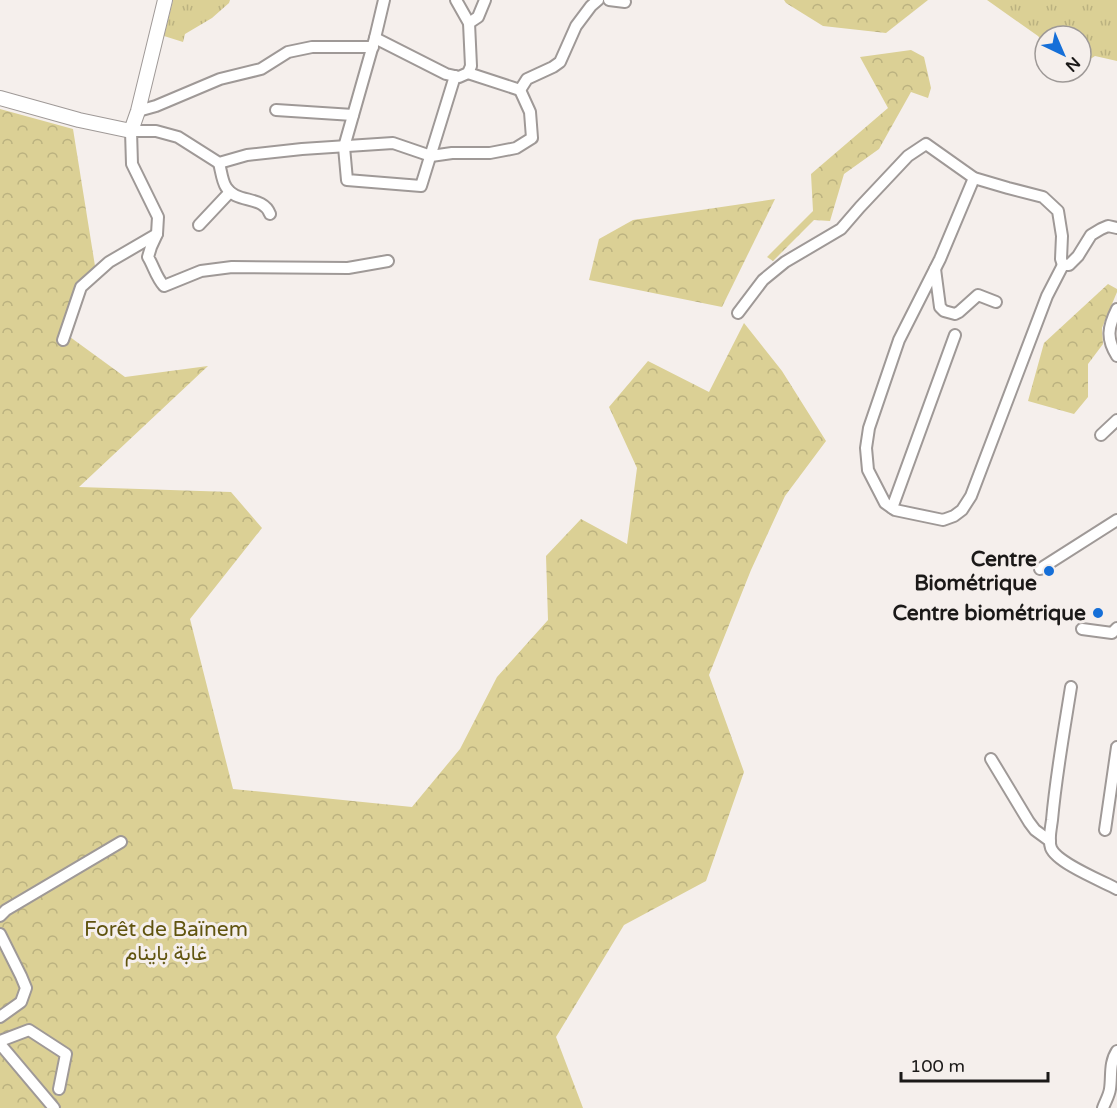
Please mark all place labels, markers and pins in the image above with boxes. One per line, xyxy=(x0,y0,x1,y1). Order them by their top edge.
place label: Centre Biométrique xyxy=(914,547,1037,596)
marker: Centre Biométrique xyxy=(1042,564,1056,578)
place label: Centre biométrique xyxy=(893,601,1086,626)
marker: Centre biométrique xyxy=(1091,606,1105,620)

